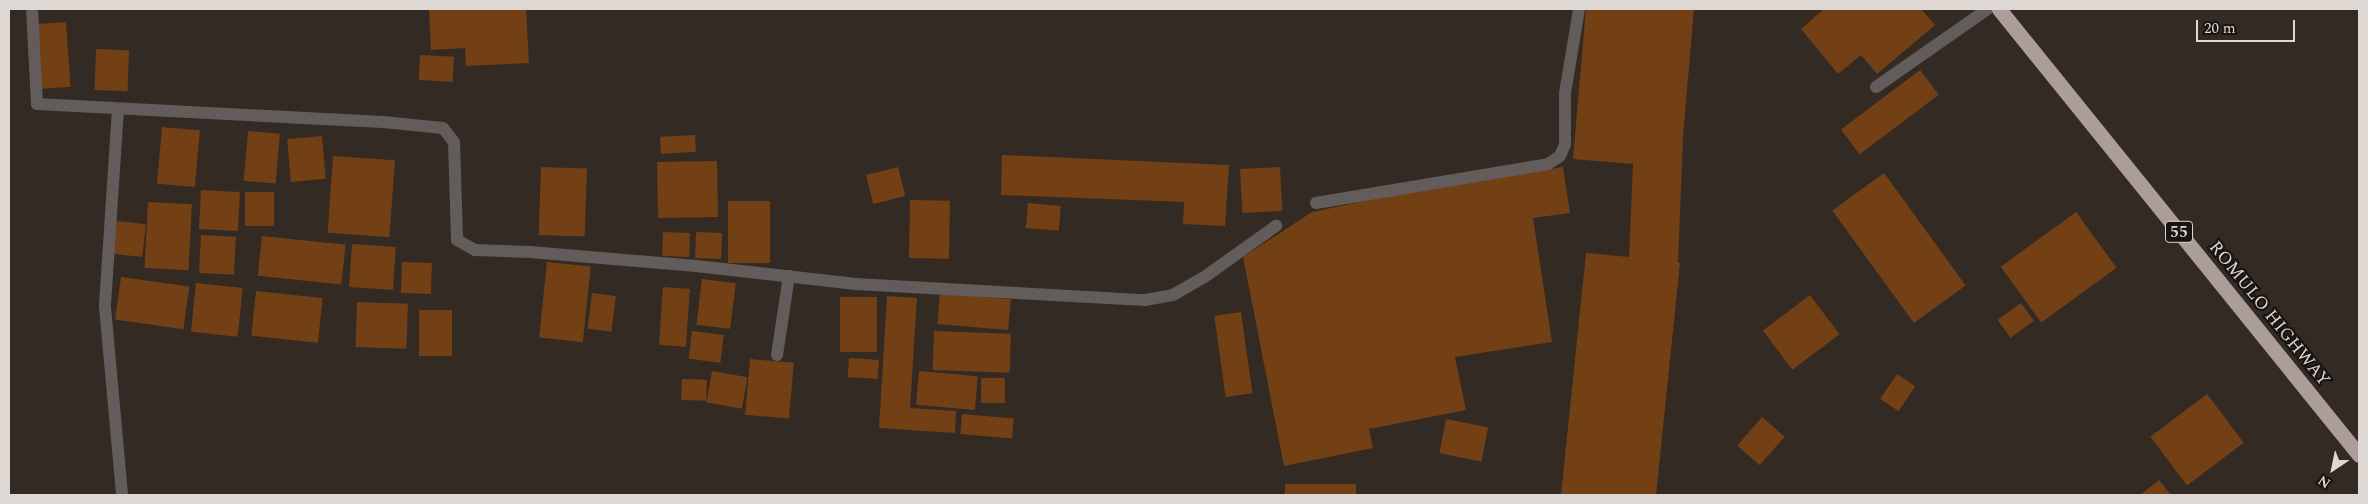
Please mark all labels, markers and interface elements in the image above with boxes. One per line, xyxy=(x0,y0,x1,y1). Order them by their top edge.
scale bar xyxy=(2198,10,2297,42)
text: 20 m xyxy=(2204,17,2236,40)
road number: 55 xyxy=(2164,218,2194,246)
street label: ROMULO HIGHWAY xyxy=(2204,237,2334,391)
north arrow xyxy=(2308,444,2358,494)
text: N xyxy=(2314,470,2335,494)

